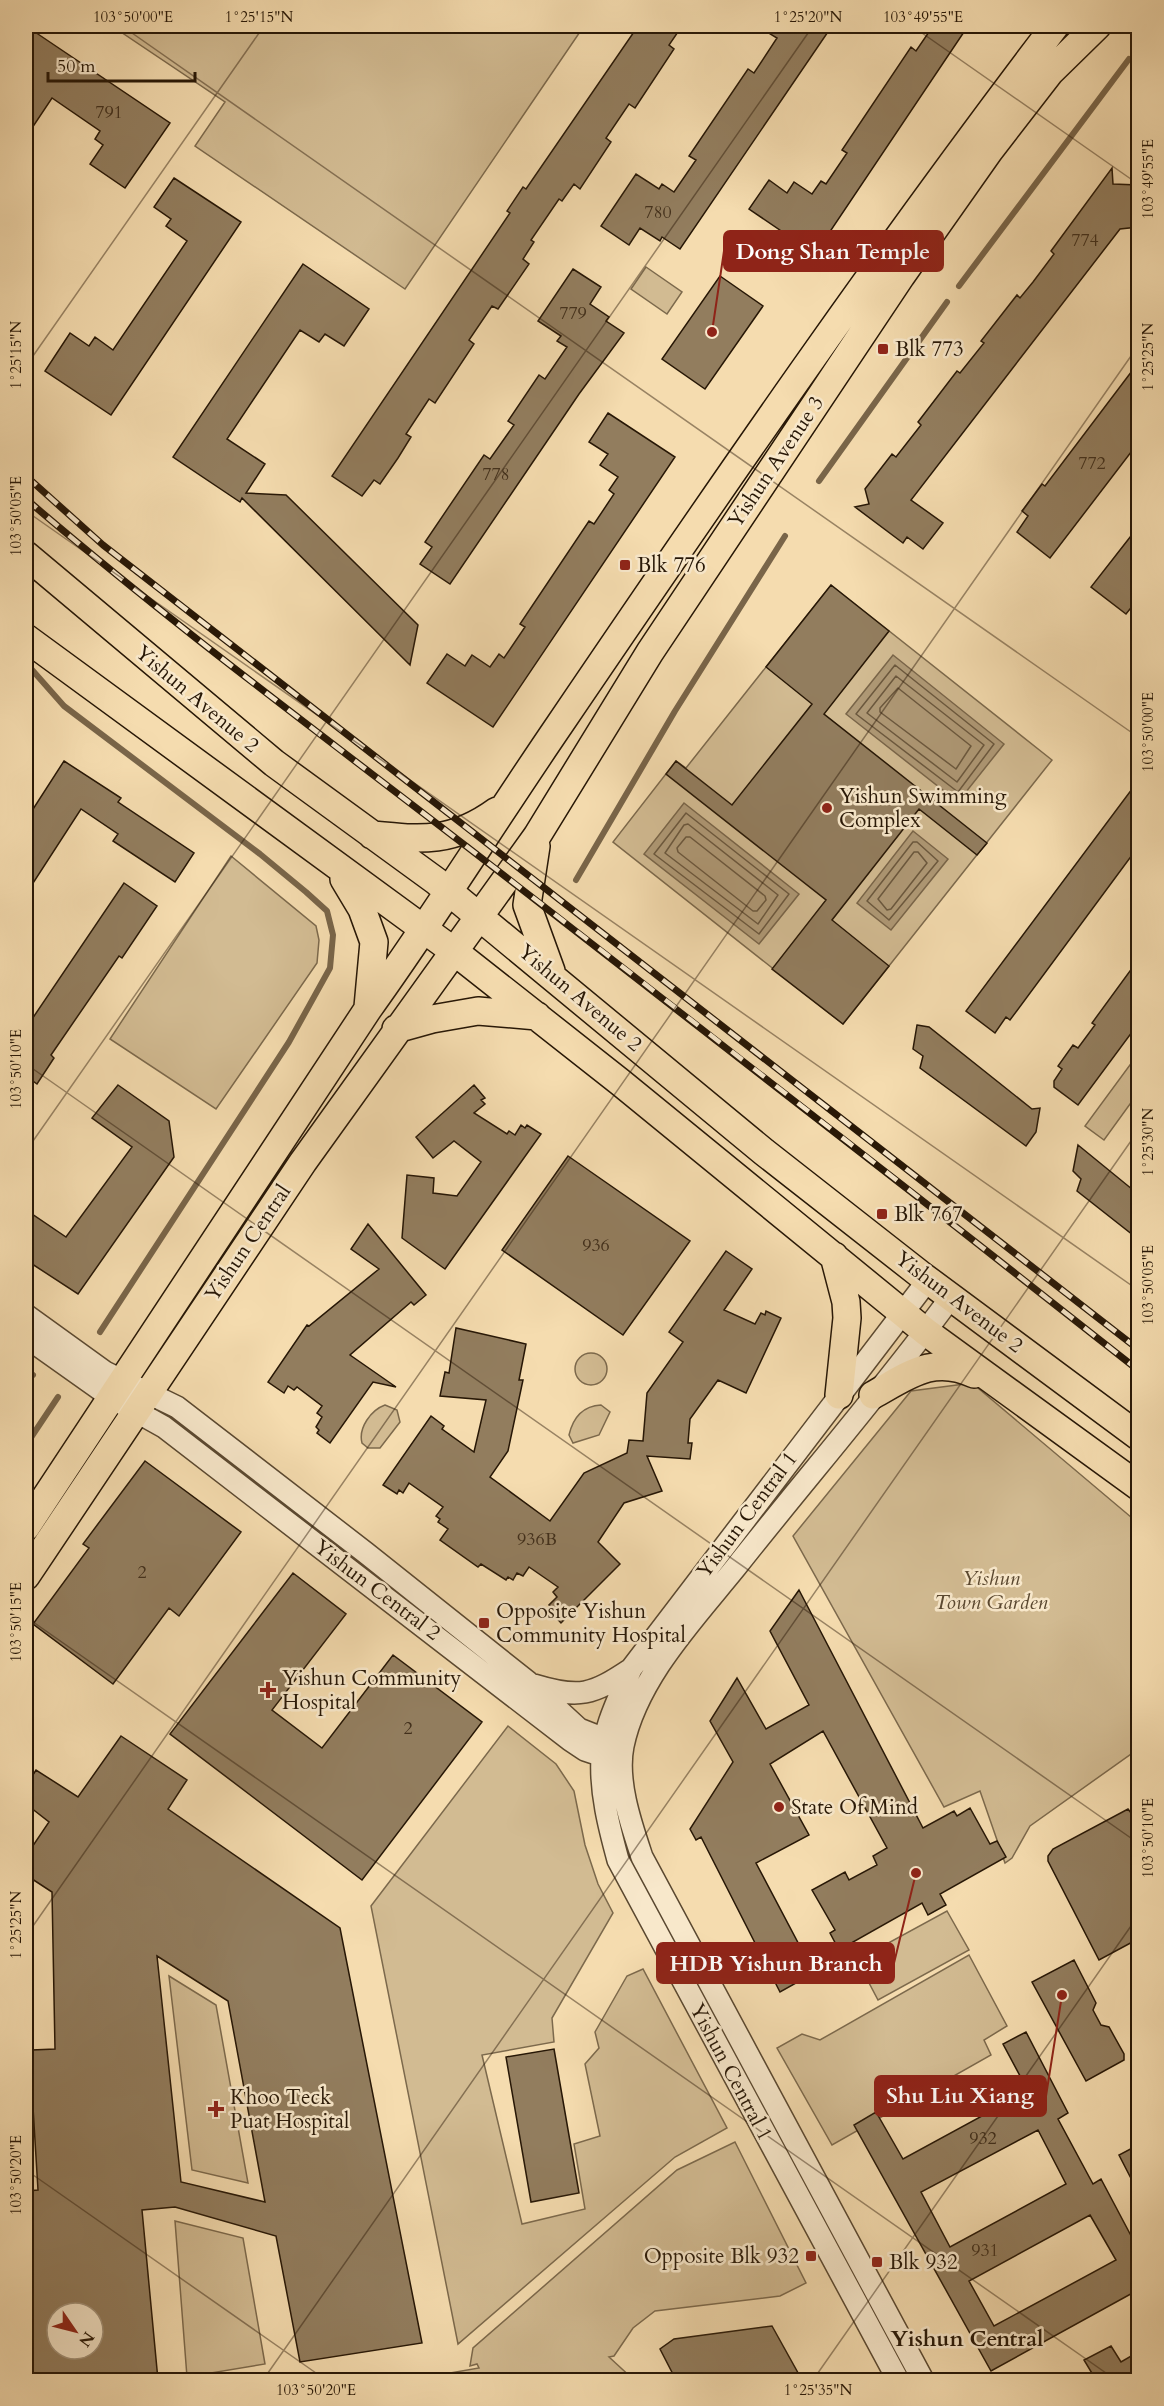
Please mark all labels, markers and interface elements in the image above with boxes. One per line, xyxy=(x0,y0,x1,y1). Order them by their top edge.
text: 103°50'00"E xyxy=(93,7,173,27)
text: 1°25'15"N xyxy=(225,7,293,27)
text: 1°25'20"N xyxy=(774,7,842,27)
text: 103°49'55"E xyxy=(883,7,963,27)
scale bar xyxy=(48,45,195,83)
text: 50 m xyxy=(57,54,96,79)
house number: 791 xyxy=(95,100,123,125)
text: 103°49'55"E xyxy=(1138,139,1158,219)
house number: 780 xyxy=(644,200,672,225)
house number: 774 xyxy=(1071,228,1099,253)
callout: Dong Shan Temple xyxy=(724,231,943,271)
text: Dong Shan Temple xyxy=(736,237,930,267)
house number: 779 xyxy=(559,301,587,326)
text: 1°25'15"N xyxy=(6,321,26,389)
text: 1°25'25"N xyxy=(1138,323,1158,391)
place label: Blk 773 xyxy=(895,335,964,364)
marker: Blk 773 xyxy=(876,342,890,356)
street label: Yishun Avenue 3 xyxy=(721,390,831,534)
house number: 772 xyxy=(1078,451,1106,476)
house number: 778 xyxy=(482,462,510,487)
text: 103°50'05"E xyxy=(6,476,26,556)
place label: Blk 776 xyxy=(637,551,706,580)
marker: Blk 776 xyxy=(618,558,632,572)
street label: Yishun Avenue 2 xyxy=(129,638,265,760)
text: 103°50'00"E xyxy=(1138,692,1158,772)
place label: Yishun Swimming Complex xyxy=(839,782,1007,835)
marker: Yishun Swimming Complex xyxy=(820,801,834,815)
street label: Yishun Avenue 2 xyxy=(512,937,648,1059)
text: 103°50'10"E xyxy=(6,1029,26,1109)
text: 1°25'30"N xyxy=(1138,1108,1158,1176)
street label: Yishun Central xyxy=(198,1179,298,1307)
place label: Blk 767 xyxy=(894,1200,963,1229)
marker: Blk 767 xyxy=(875,1207,889,1221)
house number: 936 xyxy=(582,1233,610,1258)
street label: Yishun Avenue 2 xyxy=(889,1244,1029,1360)
text: 103°50'05"E xyxy=(1138,1245,1158,1325)
street label: Yishun Central 1 xyxy=(690,1446,804,1584)
house number: 936B xyxy=(517,1527,557,1552)
street label: Yishun Central 2 xyxy=(308,1533,447,1647)
house number: 2 xyxy=(137,1560,147,1585)
park label: Yishun Town Garden xyxy=(934,1564,1049,1617)
text: 103°50'15"E xyxy=(6,1582,26,1662)
place label: Opposite Yishun Community Hospital xyxy=(496,1597,686,1650)
marker: Opposite Yishun Community Hospital xyxy=(477,1616,491,1630)
place label: Yishun Community Hospital xyxy=(282,1664,461,1717)
marker: Yishun Community Hospital xyxy=(259,1681,277,1699)
house number: 2 xyxy=(403,1716,413,1741)
place label: State Of Mind xyxy=(791,1793,918,1822)
text: 103°50'10"E xyxy=(1138,1798,1158,1878)
marker: State Of Mind xyxy=(772,1800,786,1814)
text: 1°25'25"N xyxy=(6,1891,26,1959)
callout: HDB Yishun Branch xyxy=(657,1943,894,1983)
text: HDB Yishun Branch xyxy=(669,1949,883,1979)
street label: Yishun Central 1 xyxy=(683,1998,779,2146)
callout: Shu Liu Xiang xyxy=(875,2076,1046,2116)
text: Shu Liu Xiang xyxy=(886,2081,1035,2111)
place label: Khoo Teck Puat Hospital xyxy=(230,2083,349,2136)
marker: Khoo Teck Puat Hospital xyxy=(207,2100,225,2118)
house number: 932 xyxy=(969,2126,997,2151)
text: 103°50'20"E xyxy=(6,2135,26,2215)
house number: 931 xyxy=(971,2238,999,2263)
place label: Opposite Blk 932 xyxy=(644,2242,799,2271)
place label: Blk 932 xyxy=(889,2248,958,2277)
marker: Opposite Blk 932 xyxy=(804,2249,818,2263)
marker: Blk 932 xyxy=(870,2255,884,2269)
north arrow xyxy=(45,2301,105,2361)
district label: Yishun Central xyxy=(890,2324,1044,2354)
text: N xyxy=(73,2327,99,2351)
text: 103°50'20"E xyxy=(276,2380,356,2400)
text: 1°25'35"N xyxy=(784,2380,852,2400)

